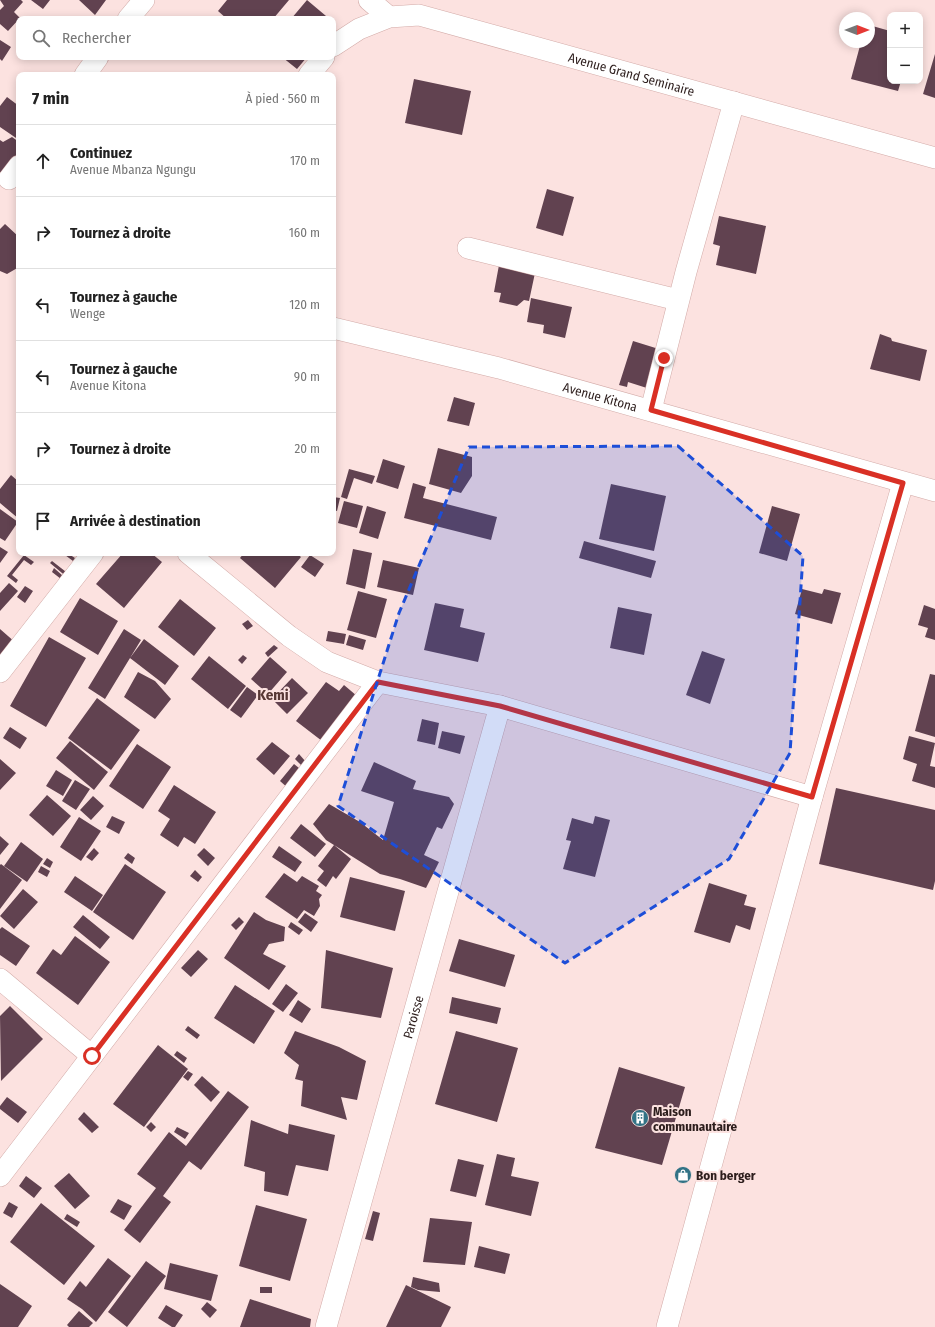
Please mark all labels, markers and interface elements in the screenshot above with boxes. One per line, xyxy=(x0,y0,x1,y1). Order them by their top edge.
north arrow xyxy=(839,12,875,48)
map controls xyxy=(887,12,923,84)
button: + xyxy=(887,12,923,48)
search box xyxy=(16,16,336,60)
icon: search xyxy=(30,27,52,49)
text: Rechercher xyxy=(62,29,131,47)
button: − xyxy=(887,48,923,84)
street label: Avenue Grand Seminaire xyxy=(567,50,696,99)
text: 7 min xyxy=(32,88,69,109)
text: À pied · 560 m xyxy=(245,91,320,106)
text: Continuez xyxy=(70,144,132,162)
icon: ahead xyxy=(32,150,54,172)
text: 170 m xyxy=(290,153,320,168)
text: Avenue Mbanza Ngungu xyxy=(70,162,196,177)
icon: right xyxy=(32,222,54,244)
text: Tournez à droite xyxy=(70,224,171,242)
text: 160 m xyxy=(289,225,320,240)
text: Tournez à gauche xyxy=(70,288,177,306)
icon: left xyxy=(32,294,54,316)
text: 120 m xyxy=(289,297,320,312)
text: Wenge xyxy=(70,306,105,321)
route end xyxy=(655,349,673,367)
text: Tournez à gauche xyxy=(70,360,177,378)
icon: left xyxy=(32,366,54,388)
text: 90 m xyxy=(294,369,320,384)
text: Avenue Kitona xyxy=(70,378,146,393)
street label: Avenue Kitona xyxy=(561,379,639,415)
icon: right xyxy=(32,438,54,460)
text: Tournez à droite xyxy=(70,440,171,458)
text: 20 m xyxy=(294,441,320,456)
icon: arrive xyxy=(32,510,54,532)
text: Arrivée à destination xyxy=(70,512,201,530)
district label: Kemi xyxy=(257,686,289,704)
street label: Paroisse xyxy=(400,994,427,1040)
route start xyxy=(83,1047,101,1065)
place label: Maison communautaire xyxy=(653,1104,738,1134)
building icon: Maison communautaire xyxy=(630,1108,650,1128)
shop icon: Bon berger xyxy=(673,1165,693,1185)
place label: Bon berger xyxy=(696,1168,756,1183)

